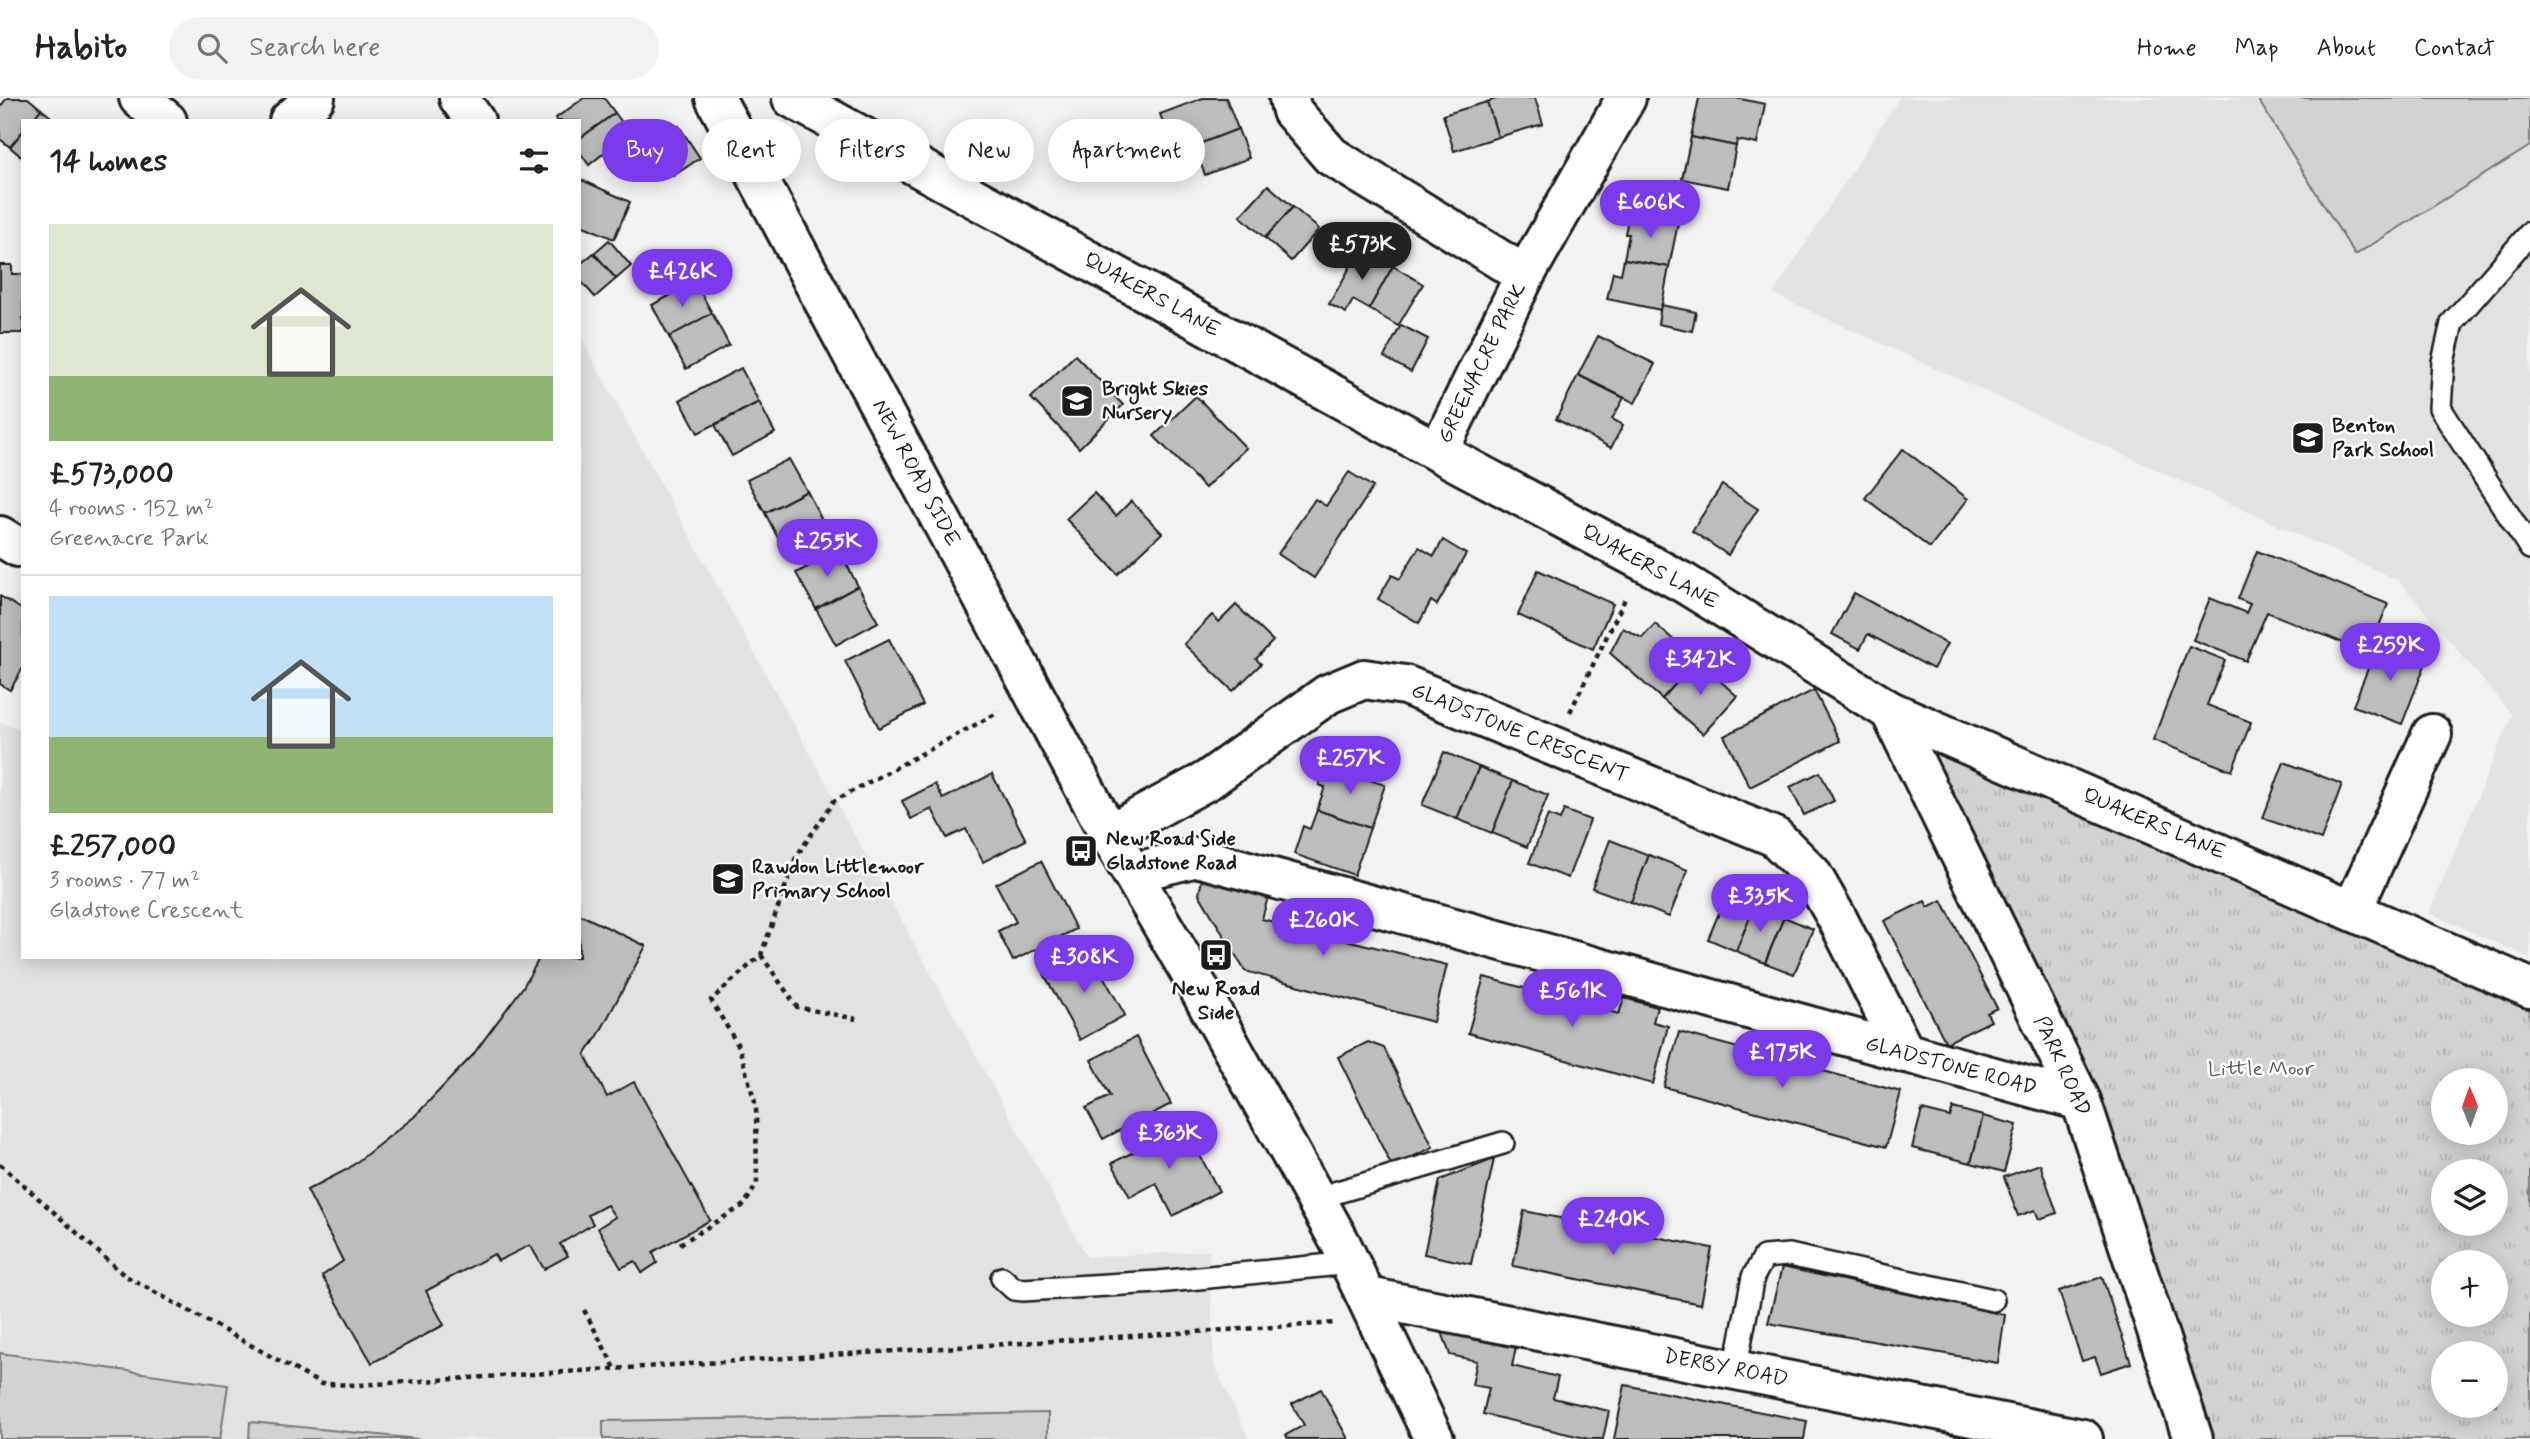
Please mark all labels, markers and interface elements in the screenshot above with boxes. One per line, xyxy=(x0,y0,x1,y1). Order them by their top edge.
search box xyxy=(169,17,659,80)
text: Habito xyxy=(35,26,127,70)
icon: search xyxy=(193,29,231,67)
text: Search here xyxy=(249,31,380,65)
text: Home xyxy=(2137,33,2197,64)
text: Map xyxy=(2235,33,2279,64)
text: About xyxy=(2317,33,2376,64)
text: Contact xyxy=(2414,33,2495,64)
chip: Buy xyxy=(602,119,688,182)
chip: Rent xyxy=(702,119,801,182)
chip: Filters xyxy=(815,119,930,182)
chip: New xyxy=(944,119,1034,182)
chip: Apartment xyxy=(1048,119,1205,182)
text: 14 homes xyxy=(49,142,167,181)
icon: filters xyxy=(515,142,553,180)
pin: £606K xyxy=(1601,180,1699,240)
text: £606K xyxy=(1616,188,1684,218)
pin: £573K xyxy=(1313,222,1411,282)
text: £573K xyxy=(1328,230,1396,260)
street label: QUAKERS LANE xyxy=(1079,246,1226,344)
pin: £426K xyxy=(633,250,731,309)
text: £426K xyxy=(648,257,716,287)
icon: home xyxy=(238,269,364,395)
street label: GREENACRE PARK xyxy=(1431,278,1533,448)
place label: Bright Skies Nursery xyxy=(1102,375,1209,427)
school or university icon: Bright Skies Nursery xyxy=(1058,382,1096,420)
street label: NEW ROAD SIDE xyxy=(865,395,967,552)
place label: Benton Park School xyxy=(2332,412,2434,464)
school or university icon: Benton Park School xyxy=(2289,419,2327,457)
text: £573,000 xyxy=(49,455,174,494)
text: 4 rooms · 152 m² xyxy=(49,494,214,524)
street label: QUAKERS LANE xyxy=(1577,518,1724,616)
pin: £255K xyxy=(778,519,876,579)
text: Greenacre Park xyxy=(49,524,209,554)
text: £255K xyxy=(793,527,861,557)
pin: £259K xyxy=(2341,624,2439,683)
text: £259K xyxy=(2356,631,2424,661)
pin: £342K xyxy=(1651,638,1749,697)
icon: home xyxy=(238,641,364,767)
text: £342K xyxy=(1665,645,1735,675)
street label: GLADSTONE CRESCENT xyxy=(1407,677,1633,789)
pin: £257K xyxy=(1301,736,1399,796)
text: £257K xyxy=(1316,744,1384,774)
street label: QUAKERS LANE xyxy=(2078,781,2230,867)
place label: New Road Side Gladstone Road xyxy=(1106,825,1237,877)
text: £257,000 xyxy=(49,827,176,866)
bus stop icon: New Road Side Gladstone Road xyxy=(1062,832,1100,870)
place label: Rawdon Littlemoor Primary School xyxy=(752,853,925,905)
school or university icon: Rawdon Littlemoor Primary School xyxy=(709,860,747,898)
text: 3 rooms · 77 m² xyxy=(49,866,200,896)
pin: £335K xyxy=(1711,874,1809,934)
text: £335K xyxy=(1727,882,1793,912)
text: Gladstone Crescent xyxy=(49,896,243,926)
pin: £260K xyxy=(1274,898,1372,958)
text: £260K xyxy=(1288,906,1358,936)
pin: £308K xyxy=(1035,936,1133,995)
bus stop icon: New Road Side xyxy=(1197,936,1235,974)
text: £308K xyxy=(1050,943,1118,973)
pin: £561K xyxy=(1523,970,1621,1029)
place label: New Road Side xyxy=(1172,975,1260,1027)
text: £561K xyxy=(1538,977,1606,1007)
street label: PARK ROAD xyxy=(2027,1011,2097,1121)
pin: £175K xyxy=(1733,1030,1831,1090)
street label: GLADSTONE ROAD xyxy=(1862,1030,2040,1102)
text: £175K xyxy=(1748,1038,1816,1068)
park label: Little Moor xyxy=(2208,1055,2314,1083)
north arrow xyxy=(2431,1068,2508,1144)
map controls xyxy=(2431,1068,2508,1418)
pin: £363K xyxy=(1120,1112,1218,1171)
text: £363K xyxy=(1137,1119,1201,1149)
button: layers xyxy=(2431,1159,2508,1236)
pin: £240K xyxy=(1564,1198,1662,1257)
text: £240K xyxy=(1577,1205,1649,1235)
button: + xyxy=(2431,1250,2508,1327)
button: − xyxy=(2431,1341,2508,1418)
street label: DERBY ROAD xyxy=(1661,1342,1791,1394)

